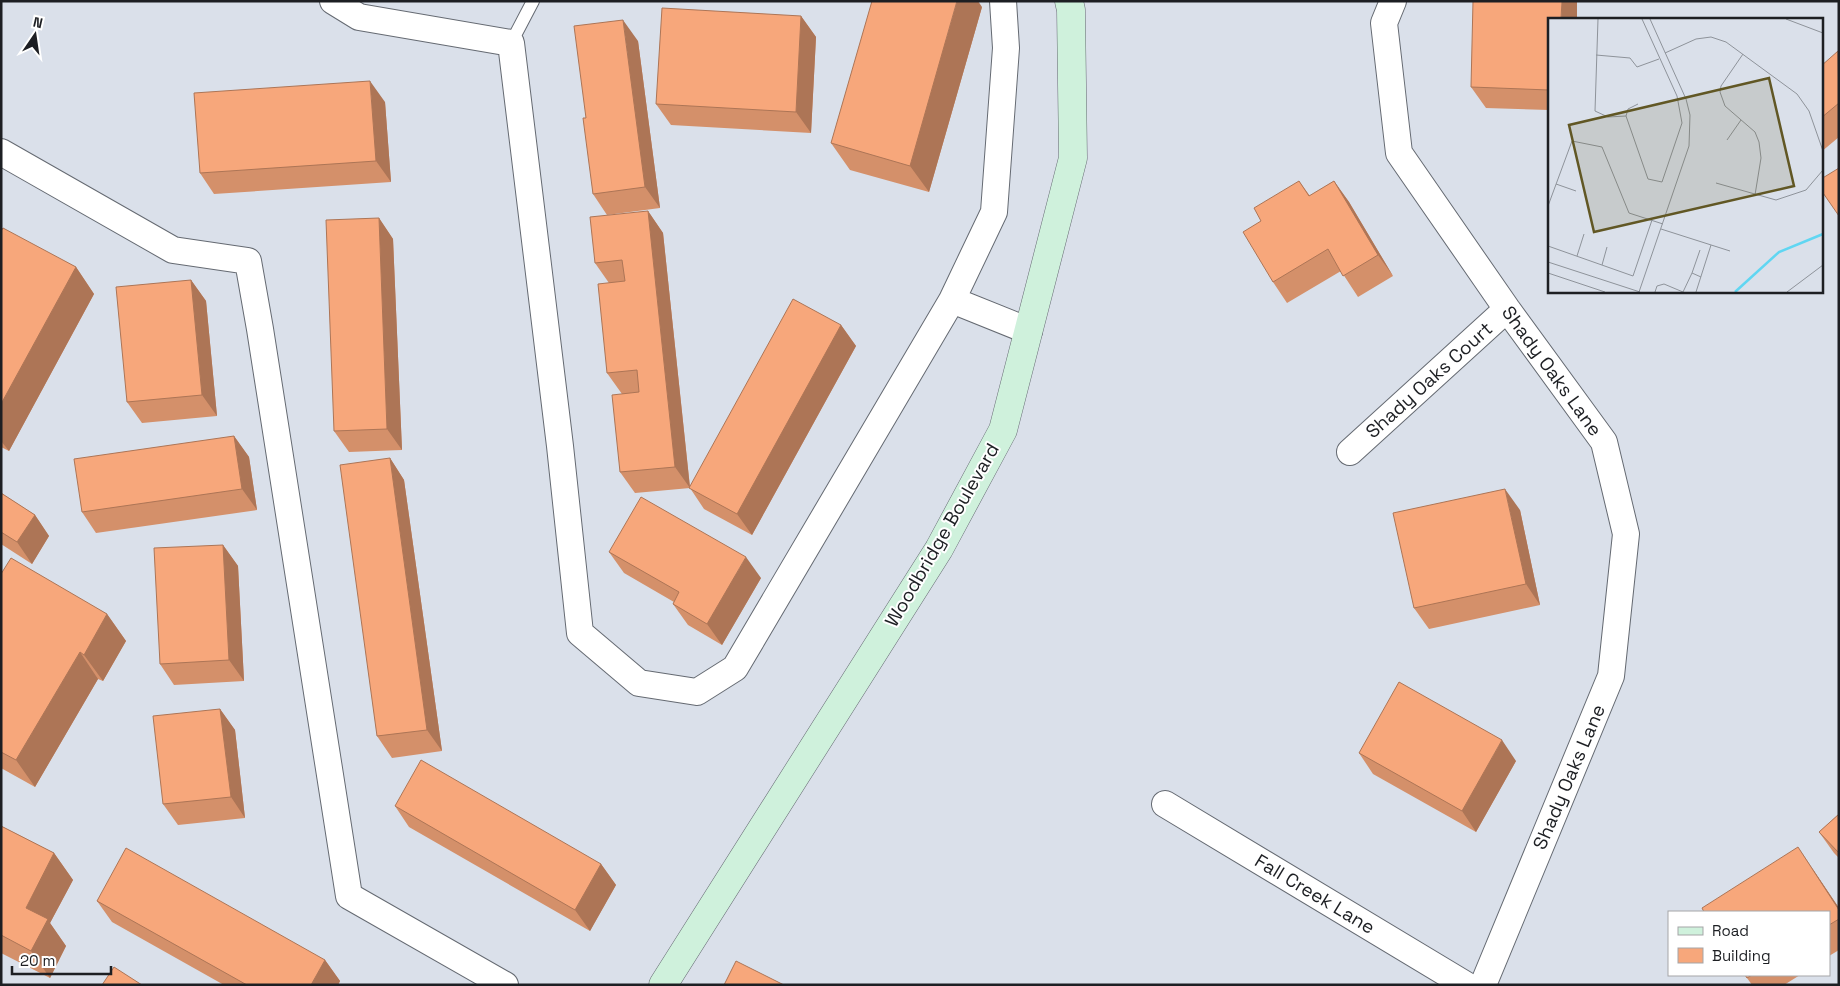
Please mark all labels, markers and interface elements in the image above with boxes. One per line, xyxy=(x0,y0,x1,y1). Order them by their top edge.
north arrow xyxy=(10,10,60,60)
text: N xyxy=(31,13,45,32)
inset map xyxy=(1548,18,1822,292)
street label: Shady Oaks Lane xyxy=(1496,301,1608,441)
street label: Shady Oaks Court xyxy=(1360,316,1498,444)
street label: Woodbridge Boulevard xyxy=(879,439,1005,631)
street label: Shady Oaks Lane xyxy=(1527,701,1611,853)
street label: Fall Creek Lane xyxy=(1250,848,1380,940)
legend xyxy=(1668,911,1830,976)
text: Road xyxy=(1712,921,1749,940)
scale bar xyxy=(12,944,111,976)
text: Building xyxy=(1712,946,1771,965)
text: 20 m xyxy=(20,951,55,970)

